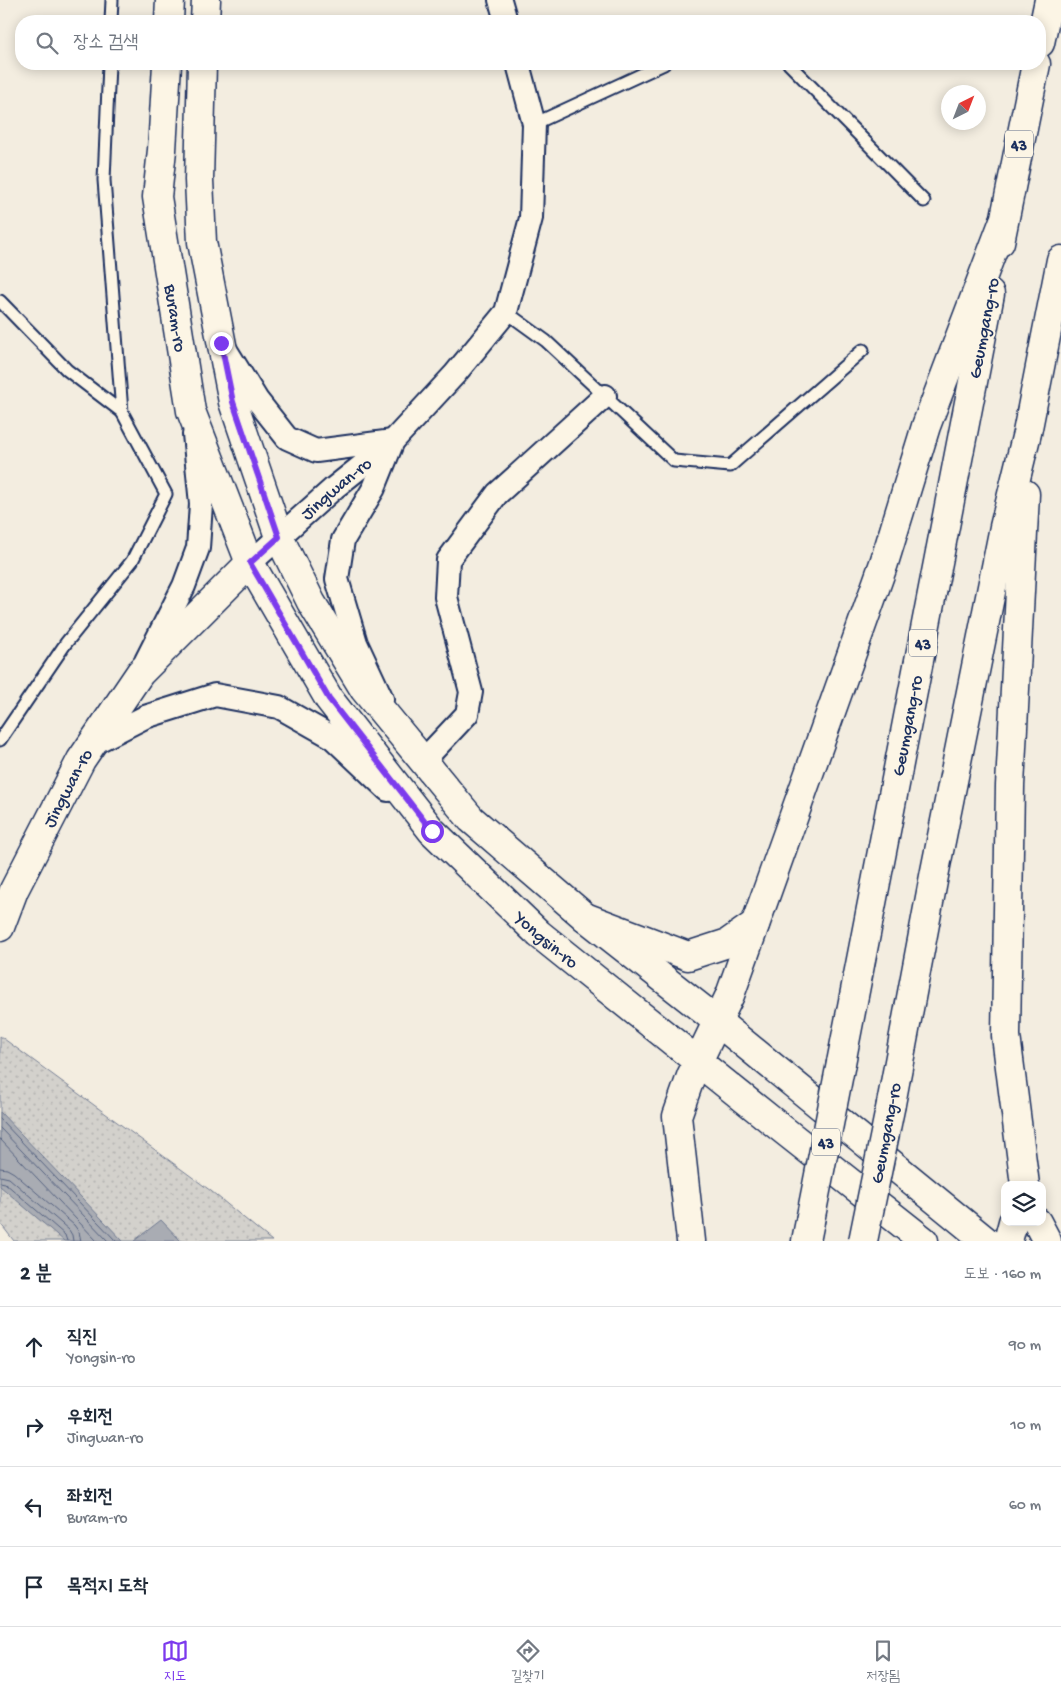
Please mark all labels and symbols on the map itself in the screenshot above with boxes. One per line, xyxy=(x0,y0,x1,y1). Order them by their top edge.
north arrow xyxy=(941,85,986,130)
road number: 43 xyxy=(1005,130,1033,158)
street label: Geumgang-ro xyxy=(965,276,1006,381)
street label: Buram-ro xyxy=(158,282,189,354)
route end xyxy=(210,332,233,355)
street label: Jingwan-ro xyxy=(298,454,377,525)
road number: 43 xyxy=(909,630,937,656)
street label: Geumgang-ro xyxy=(889,674,929,778)
street label: Jingwan-ro xyxy=(40,745,99,832)
route start xyxy=(421,820,444,843)
street label: Yongsin-ro xyxy=(508,907,582,974)
street label: Geumgang-ro xyxy=(867,1081,908,1186)
road number: 43 xyxy=(812,1128,840,1156)

